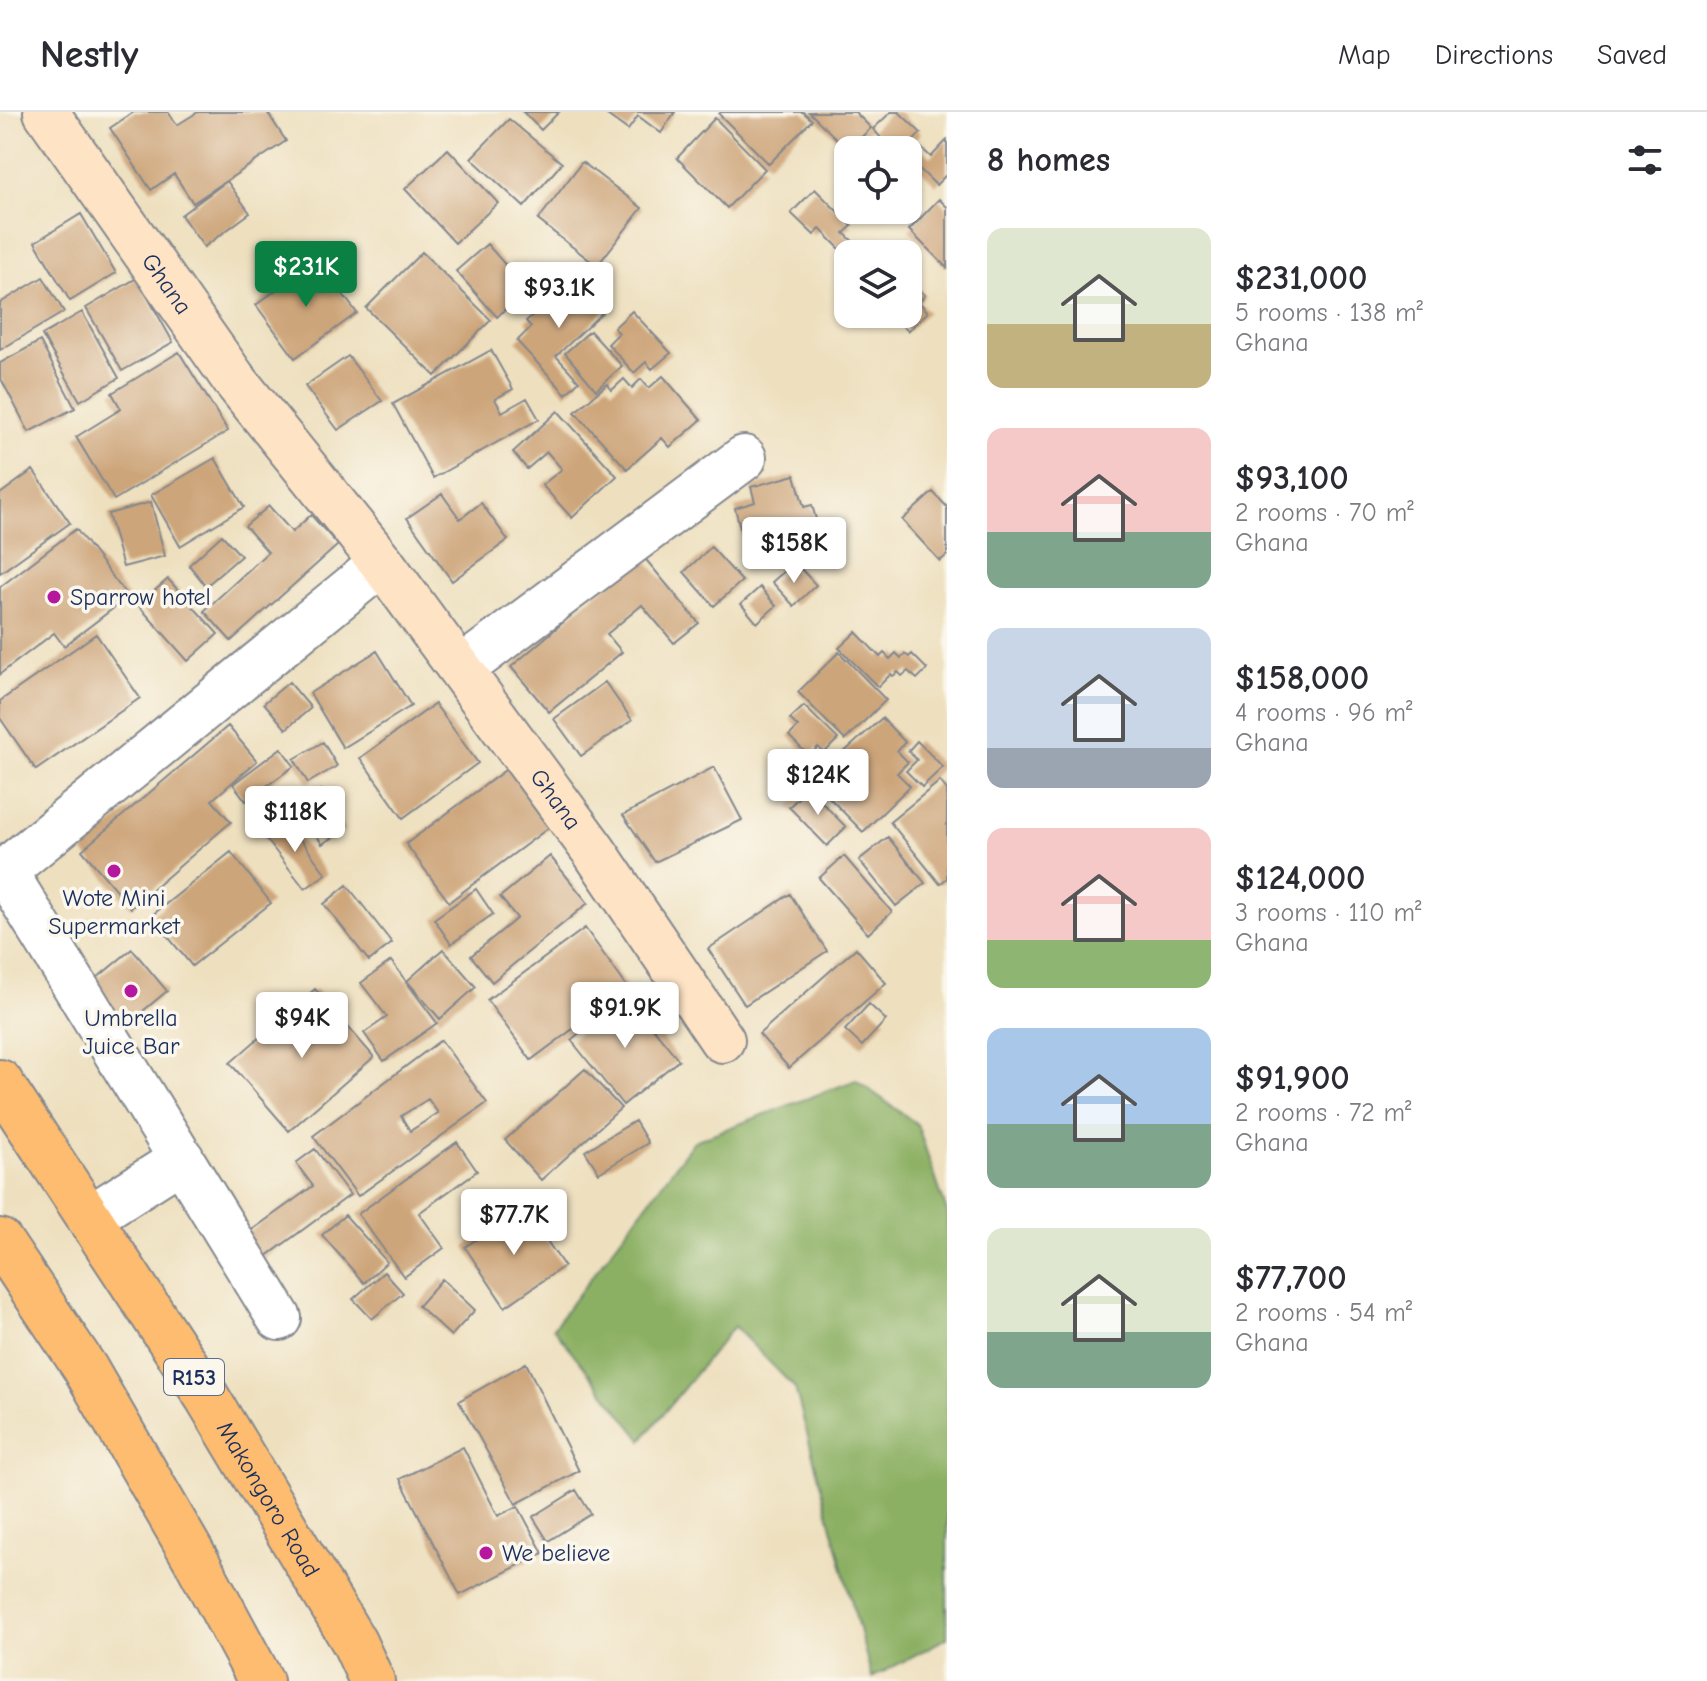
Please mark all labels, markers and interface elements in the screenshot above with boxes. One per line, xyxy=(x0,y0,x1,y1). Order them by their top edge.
text: Nestly xyxy=(40,33,138,77)
text: Map xyxy=(1338,39,1391,71)
text: Directions xyxy=(1435,39,1553,71)
text: Saved xyxy=(1597,39,1667,71)
map controls xyxy=(834,136,922,328)
button: locate xyxy=(834,136,922,224)
icon: filters xyxy=(1623,138,1667,182)
text: 8 homes xyxy=(987,140,1110,180)
button: layers xyxy=(834,240,922,328)
pin: $231K xyxy=(250,241,362,309)
street label: Ghana xyxy=(136,248,198,320)
text: $231K xyxy=(273,252,339,282)
text: $231,000 xyxy=(1235,258,1367,298)
icon: home xyxy=(1051,260,1147,356)
pin: $93.1K xyxy=(494,262,624,330)
text: $93.1K xyxy=(523,273,595,303)
text: 5 rooms · 138 m² xyxy=(1235,298,1423,328)
text: Ghana xyxy=(1235,328,1309,358)
text: $93,100 xyxy=(1235,458,1349,498)
icon: home xyxy=(1051,460,1147,556)
text: 2 rooms · 70 m² xyxy=(1235,498,1414,528)
pin: $158K xyxy=(738,517,850,585)
text: $158K xyxy=(760,528,828,558)
text: Ghana xyxy=(1235,528,1309,558)
place label: Sparrow hotel xyxy=(70,583,211,611)
marker: Sparrow hotel xyxy=(45,588,63,606)
text: $158,000 xyxy=(1235,658,1369,698)
icon: home xyxy=(1051,660,1147,756)
text: 4 rooms · 96 m² xyxy=(1235,698,1412,728)
text: Ghana xyxy=(1235,728,1309,758)
pin: $124K xyxy=(762,749,874,817)
text: $124K xyxy=(786,760,850,790)
street label: Ghana xyxy=(524,763,587,835)
pin: $118K xyxy=(239,786,351,854)
text: $118K xyxy=(263,797,327,827)
text: $124,000 xyxy=(1235,858,1366,898)
icon: home xyxy=(1051,860,1147,956)
marker: Wote Mini Supermarket xyxy=(105,862,123,880)
place label: Wote Mini Supermarket xyxy=(48,884,181,940)
text: 3 rooms · 110 m² xyxy=(1235,898,1422,928)
text: Ghana xyxy=(1235,928,1309,958)
marker: Umbrella Juice Bar xyxy=(122,982,140,1000)
pin: $91.9K xyxy=(560,982,690,1050)
pin: $94K xyxy=(255,992,349,1060)
text: $91.9K xyxy=(589,993,661,1023)
text: $94K xyxy=(274,1003,330,1033)
place label: Umbrella Juice Bar xyxy=(82,1004,180,1060)
text: $91,900 xyxy=(1235,1058,1350,1098)
icon: home xyxy=(1051,1060,1147,1156)
text: 2 rooms · 72 m² xyxy=(1235,1098,1412,1128)
text: Ghana xyxy=(1235,1128,1309,1158)
pin: $77.7K xyxy=(449,1189,579,1257)
text: $77.7K xyxy=(479,1200,549,1230)
text: $77,700 xyxy=(1235,1258,1347,1298)
icon: home xyxy=(1051,1260,1147,1356)
text: 2 rooms · 54 m² xyxy=(1235,1298,1412,1328)
text: Ghana xyxy=(1235,1328,1309,1358)
road number: R153 xyxy=(164,1359,224,1395)
street label: Makongoro Road xyxy=(211,1416,326,1582)
place label: We believe xyxy=(502,1539,610,1567)
marker: We believe xyxy=(477,1544,495,1562)

